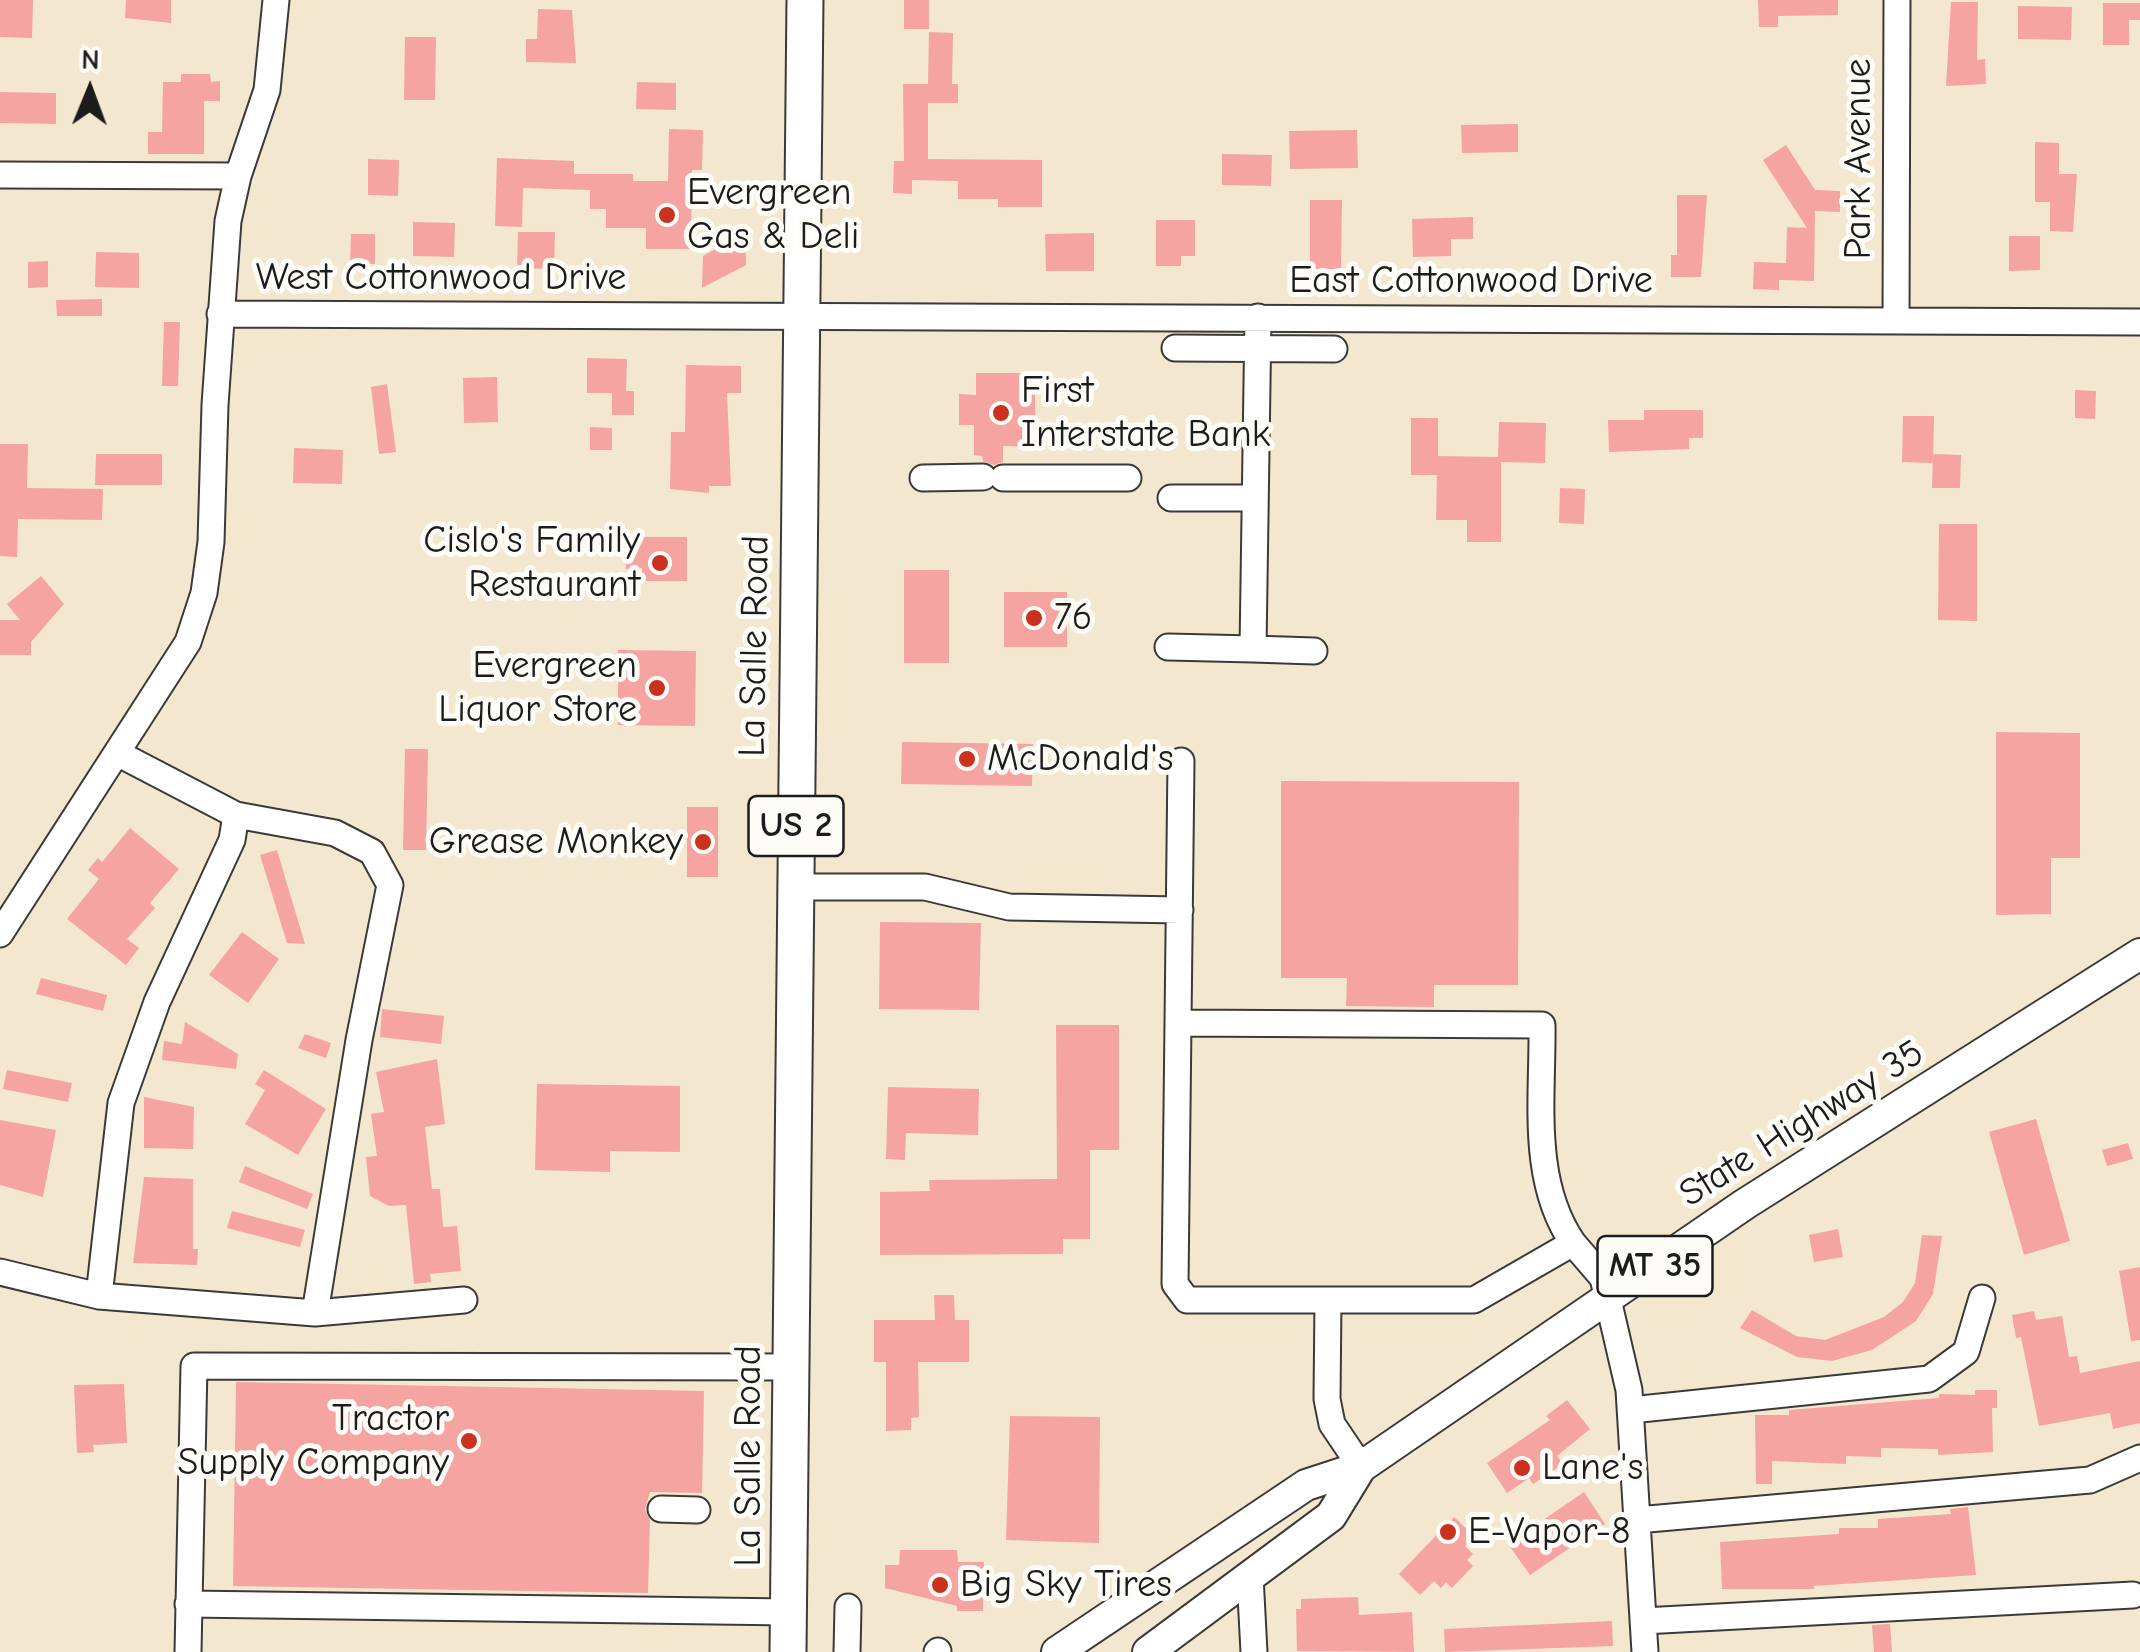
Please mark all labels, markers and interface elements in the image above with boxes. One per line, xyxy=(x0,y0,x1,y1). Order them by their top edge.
north arrow xyxy=(40,40,140,140)
text: N xyxy=(81,44,100,76)
street label: Park Avenue xyxy=(1836,58,1882,260)
place label: Evergreen Gas & Deli xyxy=(687,170,859,260)
marker: Evergreen Gas & Deli xyxy=(656,204,678,226)
street label: West Cottonwood Drive xyxy=(256,255,626,301)
street label: East Cottonwood Drive xyxy=(1289,258,1653,304)
place label: First Interstate Bank xyxy=(1021,368,1270,458)
marker: First Interstate Bank xyxy=(990,402,1012,424)
place label: Cislo's Family Restaurant xyxy=(423,518,640,608)
street label: La Salle Road xyxy=(730,535,780,757)
marker: Cislo's Family Restaurant xyxy=(649,552,671,574)
place label: 76 xyxy=(1054,595,1092,641)
marker: 76 xyxy=(1023,607,1045,629)
place label: Evergreen Liquor Store xyxy=(438,643,637,732)
marker: Evergreen Liquor Store xyxy=(646,677,668,699)
place label: McDonald's xyxy=(987,736,1174,782)
marker: McDonald's xyxy=(956,748,978,770)
road number: US 2 xyxy=(748,796,844,856)
place label: Grease Monkey xyxy=(429,819,683,865)
marker: Grease Monkey xyxy=(692,831,714,853)
street label: State Highway 35 xyxy=(1671,1031,1933,1217)
road number: MT 35 xyxy=(1598,1236,1712,1296)
street label: La Salle Road xyxy=(726,1345,772,1567)
place label: Tractor Supply Company xyxy=(178,1396,449,1486)
marker: Tractor Supply Company xyxy=(458,1430,480,1452)
place label: Lane's xyxy=(1542,1445,1643,1491)
marker: Lane's xyxy=(1511,1457,1533,1479)
place label: E-Vapor-8 xyxy=(1468,1509,1631,1555)
marker: E-Vapor-8 xyxy=(1437,1521,1459,1543)
place label: Big Sky Tires xyxy=(960,1562,1172,1608)
marker: Big Sky Tires xyxy=(929,1574,951,1596)

